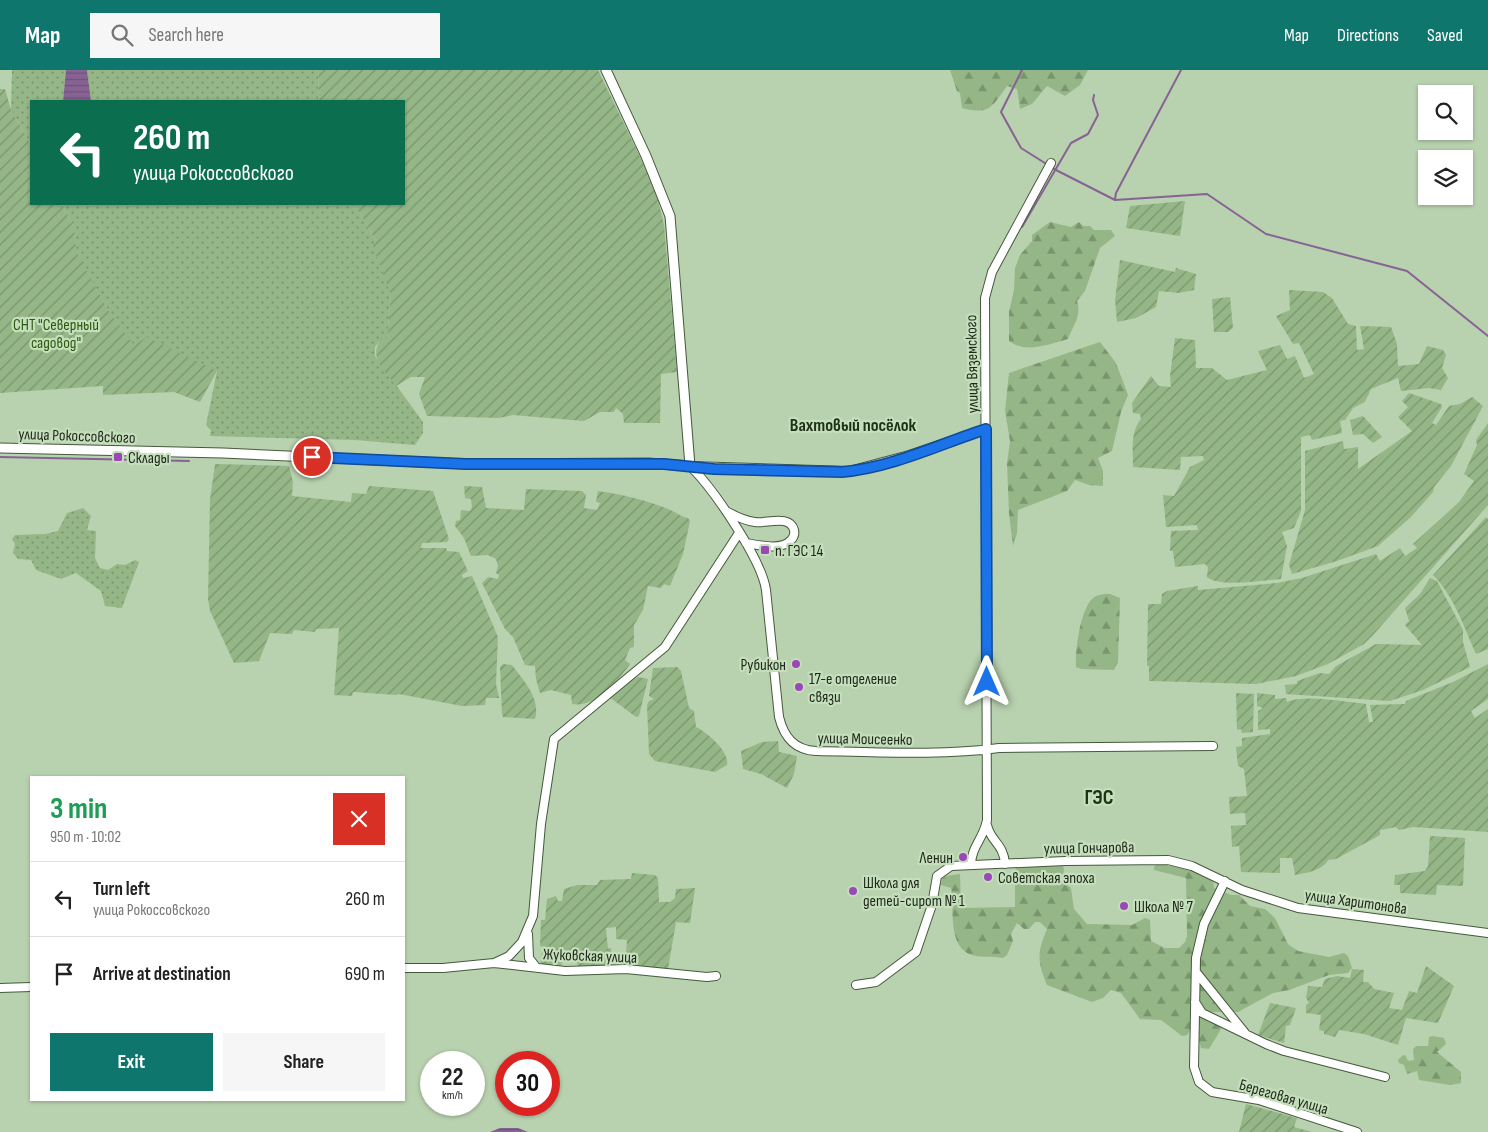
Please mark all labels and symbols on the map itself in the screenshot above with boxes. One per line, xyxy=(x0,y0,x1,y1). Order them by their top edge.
street label: улица Вяземского xyxy=(962,315,983,413)
park label: СНТ "Северный садовод" xyxy=(13,316,99,353)
district label: Вахтовый посёлок xyxy=(790,415,917,436)
street label: улица Рокоссовского xyxy=(18,425,136,448)
pin xyxy=(291,436,333,478)
place label: Склады xyxy=(128,449,170,468)
marker: Склады xyxy=(112,451,124,463)
place label: п. ГЭС 14 xyxy=(775,542,823,561)
marker: п. ГЭС 14 xyxy=(759,544,771,556)
position arrow xyxy=(960,655,1012,707)
place label: Рубикон xyxy=(741,656,786,675)
marker: Рубикон xyxy=(790,658,802,670)
place label: 17-е отделение связи xyxy=(809,670,897,707)
marker: 17-е отделение связи xyxy=(793,681,805,693)
street label: улица Моисеенко xyxy=(817,729,913,750)
district label: ГЭС xyxy=(1084,785,1114,810)
street label: улица Гончарова xyxy=(1044,838,1134,859)
place label: Ленин xyxy=(919,849,953,868)
marker: Ленин xyxy=(957,851,969,863)
place label: Советская эпоха xyxy=(998,869,1095,888)
marker: Советская эпоха xyxy=(982,871,994,883)
place label: Школа для детей-сирот № 1 xyxy=(863,874,965,911)
marker: Школа для детей-сирот № 1 xyxy=(847,885,859,897)
street label: улица Харитонова xyxy=(1304,886,1408,919)
place label: Школа № 7 xyxy=(1134,898,1194,917)
marker: Школа № 7 xyxy=(1118,900,1130,912)
street label: Жуковская улица xyxy=(543,945,637,968)
speed limit sign: 30 xyxy=(495,1051,560,1116)
street label: Береговая улица xyxy=(1237,1076,1330,1119)

